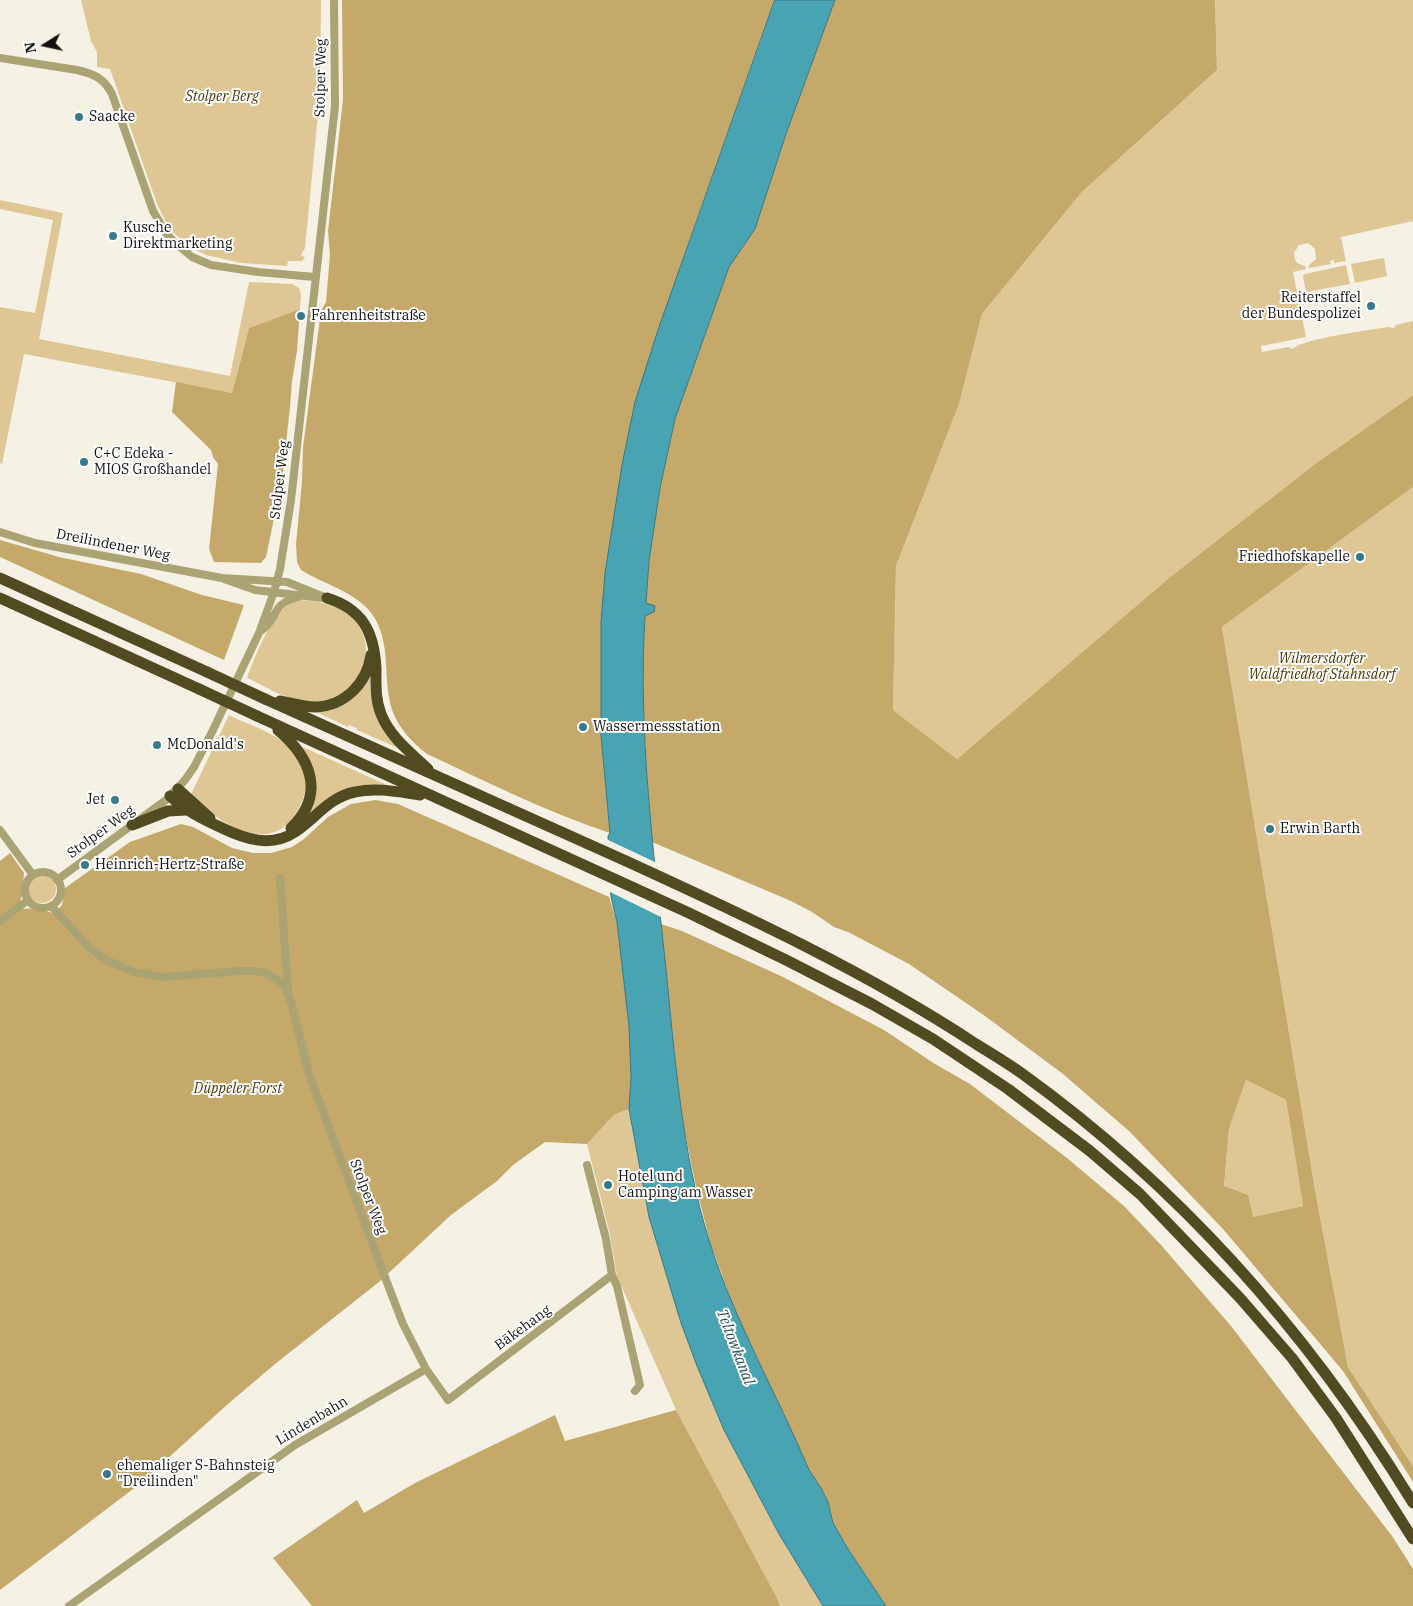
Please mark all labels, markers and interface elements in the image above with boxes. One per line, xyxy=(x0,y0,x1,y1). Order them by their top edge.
north arrow xyxy=(20,20,70,70)
street label: Stolper Weg xyxy=(312,38,330,118)
text: N xyxy=(20,41,40,55)
park label: Stolper Berg xyxy=(185,89,259,105)
place label: Saacke xyxy=(89,109,135,125)
marker: Saacke xyxy=(73,111,85,123)
place label: Kusche Direktmarketing xyxy=(123,220,233,252)
marker: Kusche Direktmarketing xyxy=(107,230,119,242)
place label: Reiterstaffel der Bundespolizei xyxy=(1242,290,1361,322)
marker: Reiterstaffel der Bundespolizei xyxy=(1365,300,1377,312)
place label: Fahrenheitstraße xyxy=(311,308,426,324)
marker: Fahrenheitstraße xyxy=(295,310,307,322)
street label: Stolper Weg xyxy=(267,440,293,520)
place label: C+C Edeka - MIOS Großhandel xyxy=(94,446,211,478)
marker: C+C Edeka - MIOS Großhandel xyxy=(78,456,90,468)
street label: Dreilindener Weg xyxy=(55,526,171,564)
place label: Friedhofskapelle xyxy=(1239,549,1350,565)
marker: Friedhofskapelle xyxy=(1354,551,1366,563)
park label: Wilmersdorfer Waldfriedhof Stahnsdorf xyxy=(1248,651,1396,684)
place label: Wassermessstation xyxy=(593,719,720,735)
marker: Wassermessstation xyxy=(577,721,589,733)
place label: McDonald's xyxy=(167,737,244,753)
marker: McDonald's xyxy=(151,739,163,751)
place label: Jet xyxy=(86,792,105,808)
marker: Jet xyxy=(109,794,121,806)
street label: Stolper Weg xyxy=(64,802,138,862)
place label: Erwin Barth xyxy=(1280,821,1360,837)
marker: Erwin Barth xyxy=(1264,823,1276,835)
place label: Heinrich-Hertz-Straße xyxy=(95,857,244,873)
marker: Heinrich-Hertz-Straße xyxy=(79,859,91,871)
park label: Düppeler Forst xyxy=(194,1081,282,1097)
street label: Stolper Weg xyxy=(346,1157,390,1237)
place label: Hotel und Camping am Wasser xyxy=(618,1169,753,1202)
marker: Hotel und Camping am Wasser xyxy=(602,1179,614,1191)
street label: Bäkehang xyxy=(492,1302,554,1354)
water label: Teltowkanal xyxy=(712,1307,758,1387)
street label: Lindenbahn xyxy=(273,1393,351,1449)
place label: ehemaliger S-Bahnsteig "Dreilinden" xyxy=(117,1458,275,1490)
marker: ehemaliger S-Bahnsteig "Dreilinden" xyxy=(101,1468,113,1480)

